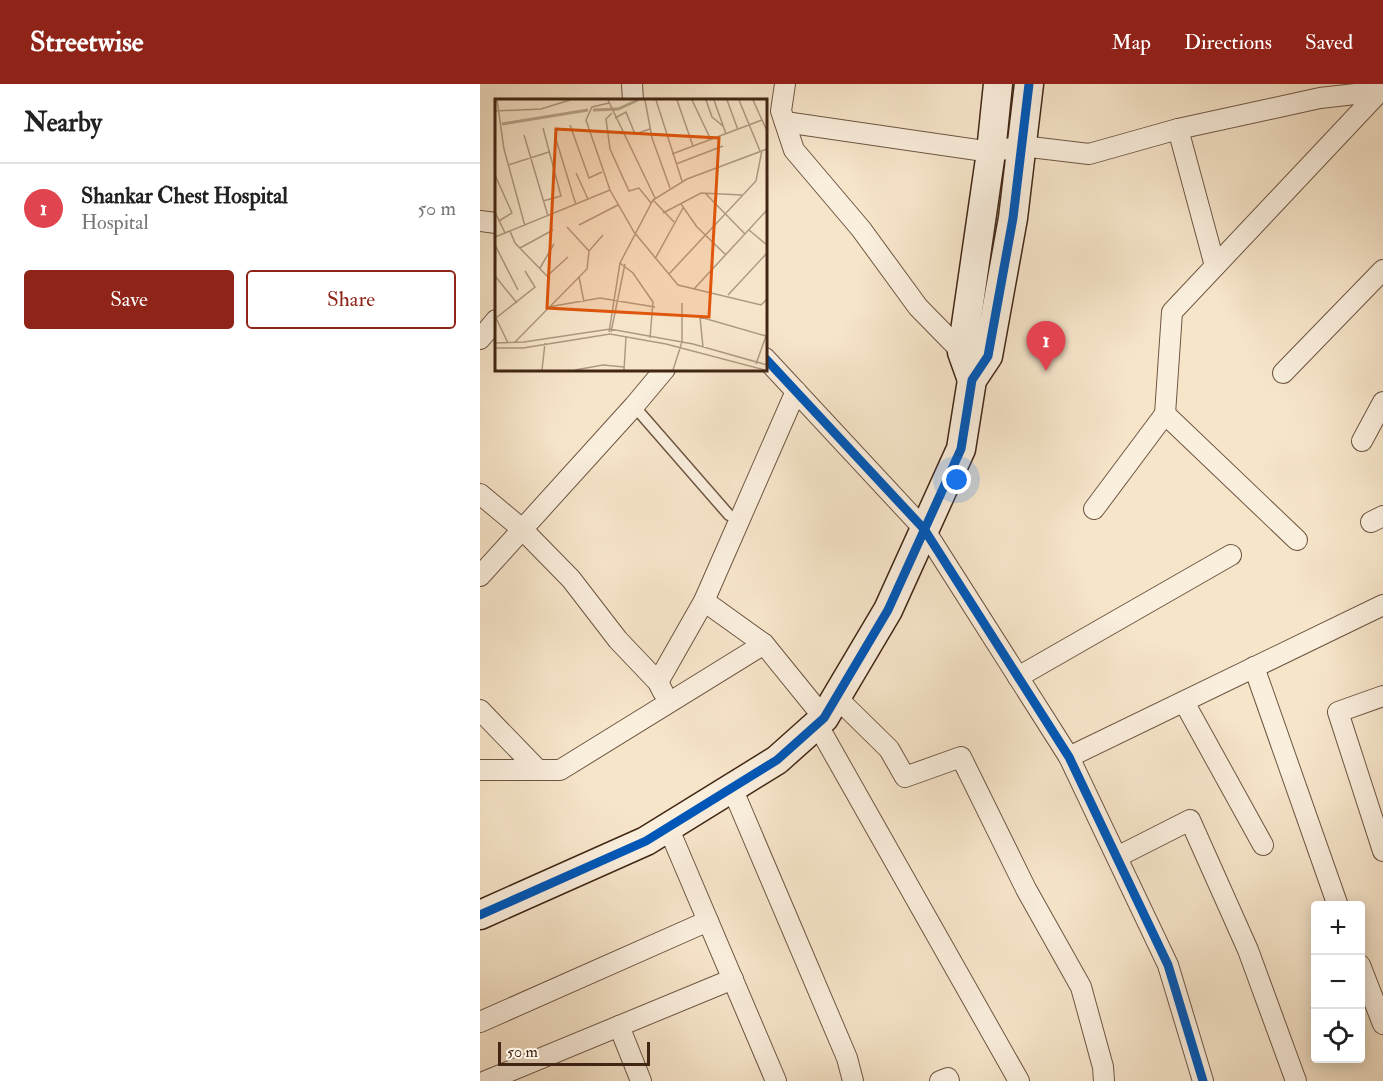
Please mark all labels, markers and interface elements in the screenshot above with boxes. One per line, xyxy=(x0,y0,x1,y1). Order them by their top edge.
text: Streetwise xyxy=(30,25,144,60)
text: Map xyxy=(1111,29,1151,56)
text: Directions xyxy=(1184,29,1272,56)
text: Saved xyxy=(1305,29,1353,56)
inset map xyxy=(495,99,766,370)
text: Nearby xyxy=(24,107,102,139)
text: Shankar Chest Hospital xyxy=(81,182,288,210)
text: 1 xyxy=(40,196,47,221)
text: 50 m xyxy=(417,196,456,221)
text: Hospital xyxy=(81,210,149,235)
button: Save xyxy=(24,270,234,329)
button: Share xyxy=(246,270,456,329)
pin: 1 xyxy=(1026,322,1066,371)
your location xyxy=(942,465,971,494)
map controls xyxy=(1311,901,1365,1063)
button: + xyxy=(1311,901,1365,955)
button: − xyxy=(1311,955,1365,1009)
button: locate xyxy=(1311,1009,1365,1063)
scale bar xyxy=(498,1039,650,1066)
text: 50 m xyxy=(507,1042,538,1062)

